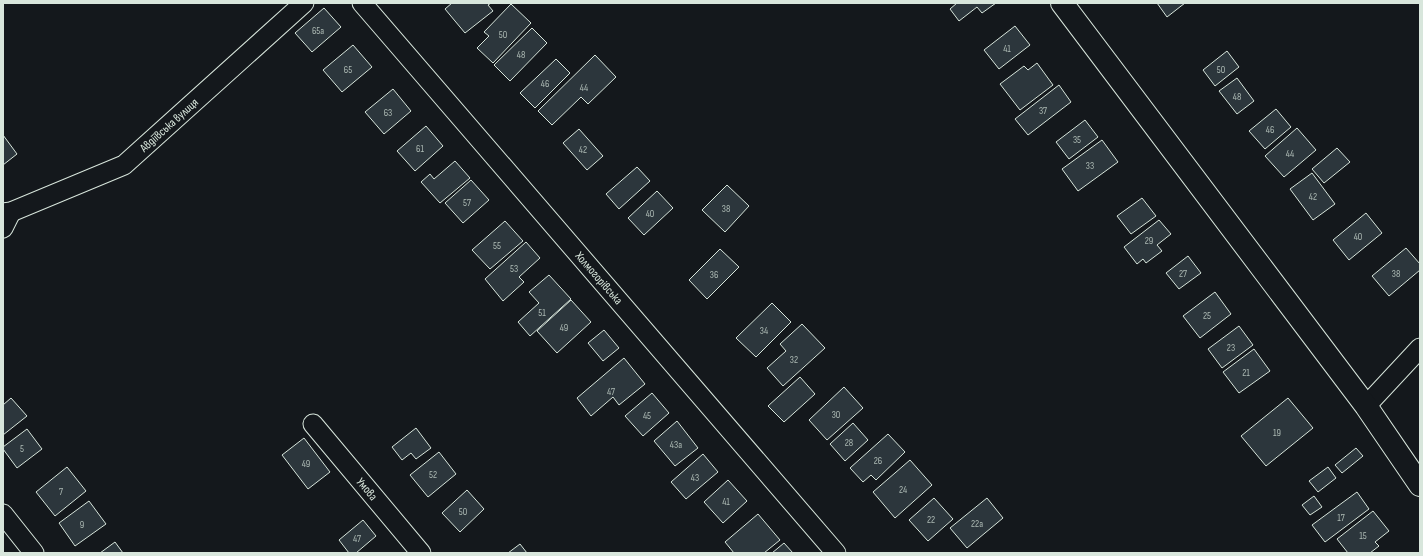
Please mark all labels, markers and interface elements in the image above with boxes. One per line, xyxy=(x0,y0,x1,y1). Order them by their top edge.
house number: 65а xyxy=(312,25,324,37)
house number: 50 xyxy=(499,29,507,41)
house number: 41 xyxy=(1003,43,1011,55)
house number: 48 xyxy=(517,49,525,61)
house number: 65 xyxy=(344,64,352,76)
house number: 50 xyxy=(1217,64,1225,76)
house number: 46 xyxy=(541,78,549,90)
house number: 44 xyxy=(580,82,588,94)
house number: 48 xyxy=(1233,91,1241,103)
street label: Авдіївська вулиця xyxy=(136,95,202,156)
house number: 37 xyxy=(1039,105,1047,117)
house number: 63 xyxy=(384,107,392,119)
house number: 46 xyxy=(1266,124,1274,136)
house number: 35 xyxy=(1073,134,1081,146)
house number: 61 xyxy=(416,143,424,155)
house number: 42 xyxy=(579,144,587,156)
house number: 44 xyxy=(1286,148,1294,160)
house number: 33 xyxy=(1086,160,1094,172)
house number: 42 xyxy=(1309,191,1317,203)
house number: 57 xyxy=(463,197,471,209)
house number: 38 xyxy=(722,203,730,215)
house number: 40 xyxy=(646,208,654,220)
house number: 40 xyxy=(1354,231,1362,243)
house number: 29 xyxy=(1145,235,1153,247)
house number: 55 xyxy=(493,240,501,252)
street label: Холмогорівська xyxy=(571,248,626,308)
house number: 53 xyxy=(510,263,518,275)
house number: 27 xyxy=(1179,268,1187,280)
house number: 38 xyxy=(1392,268,1400,280)
house number: 36 xyxy=(710,269,718,281)
house number: 51 xyxy=(538,307,546,319)
house number: 25 xyxy=(1203,310,1211,322)
house number: 49 xyxy=(560,322,568,334)
house number: 34 xyxy=(760,325,768,337)
house number: 23 xyxy=(1227,342,1235,354)
house number: 32 xyxy=(790,354,798,366)
house number: 21 xyxy=(1242,367,1250,379)
house number: 47 xyxy=(607,386,615,398)
house number: 30 xyxy=(832,409,840,421)
house number: 45 xyxy=(643,410,651,422)
house number: 19 xyxy=(1273,427,1281,439)
house number: 28 xyxy=(845,437,853,449)
house number: 43а xyxy=(670,439,682,451)
house number: 5 xyxy=(20,443,24,455)
house number: 26 xyxy=(874,455,882,467)
house number: 49 xyxy=(302,458,310,470)
house number: 52 xyxy=(429,469,437,481)
house number: 43 xyxy=(691,472,699,484)
street label: Умова xyxy=(353,475,381,504)
house number: 24 xyxy=(899,484,907,496)
house number: 7 xyxy=(59,486,63,498)
house number: 41 xyxy=(722,496,730,508)
house number: 50 xyxy=(459,506,467,518)
house number: 17 xyxy=(1337,512,1345,524)
house number: 22 xyxy=(927,514,935,526)
house number: 22а xyxy=(971,518,983,530)
house number: 9 xyxy=(80,519,84,531)
house number: 15 xyxy=(1359,530,1367,542)
house number: 47 xyxy=(353,533,361,545)

